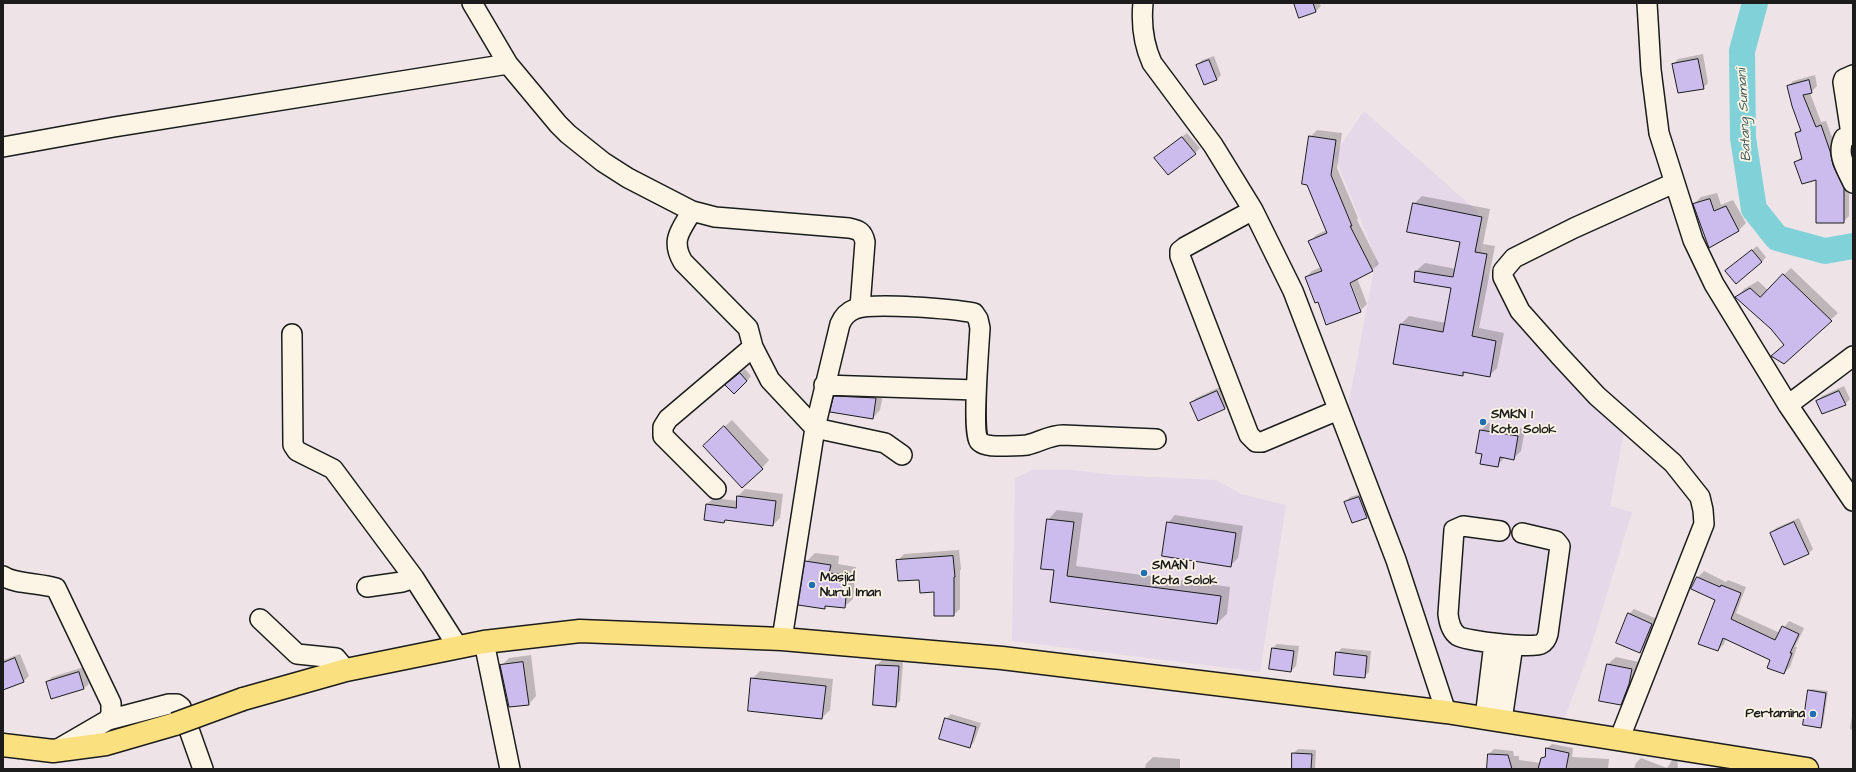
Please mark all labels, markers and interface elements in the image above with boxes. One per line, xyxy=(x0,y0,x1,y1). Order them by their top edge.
water label: Batang Sumani xyxy=(1734,68,1756,162)
place label: SMKN 1 Kota Solok xyxy=(1491,407,1556,438)
marker: SMKN 1 Kota Solok xyxy=(1478,417,1488,427)
place label: SMAN 1 Kota Solok xyxy=(1152,558,1217,589)
marker: SMAN 1 Kota Solok xyxy=(1139,568,1149,578)
place label: Masjid Nurul Iman xyxy=(820,570,881,601)
marker: Masjid Nurul Iman xyxy=(807,580,817,590)
place label: Pertamina xyxy=(1745,706,1805,722)
marker: Pertamina xyxy=(1808,709,1818,719)

